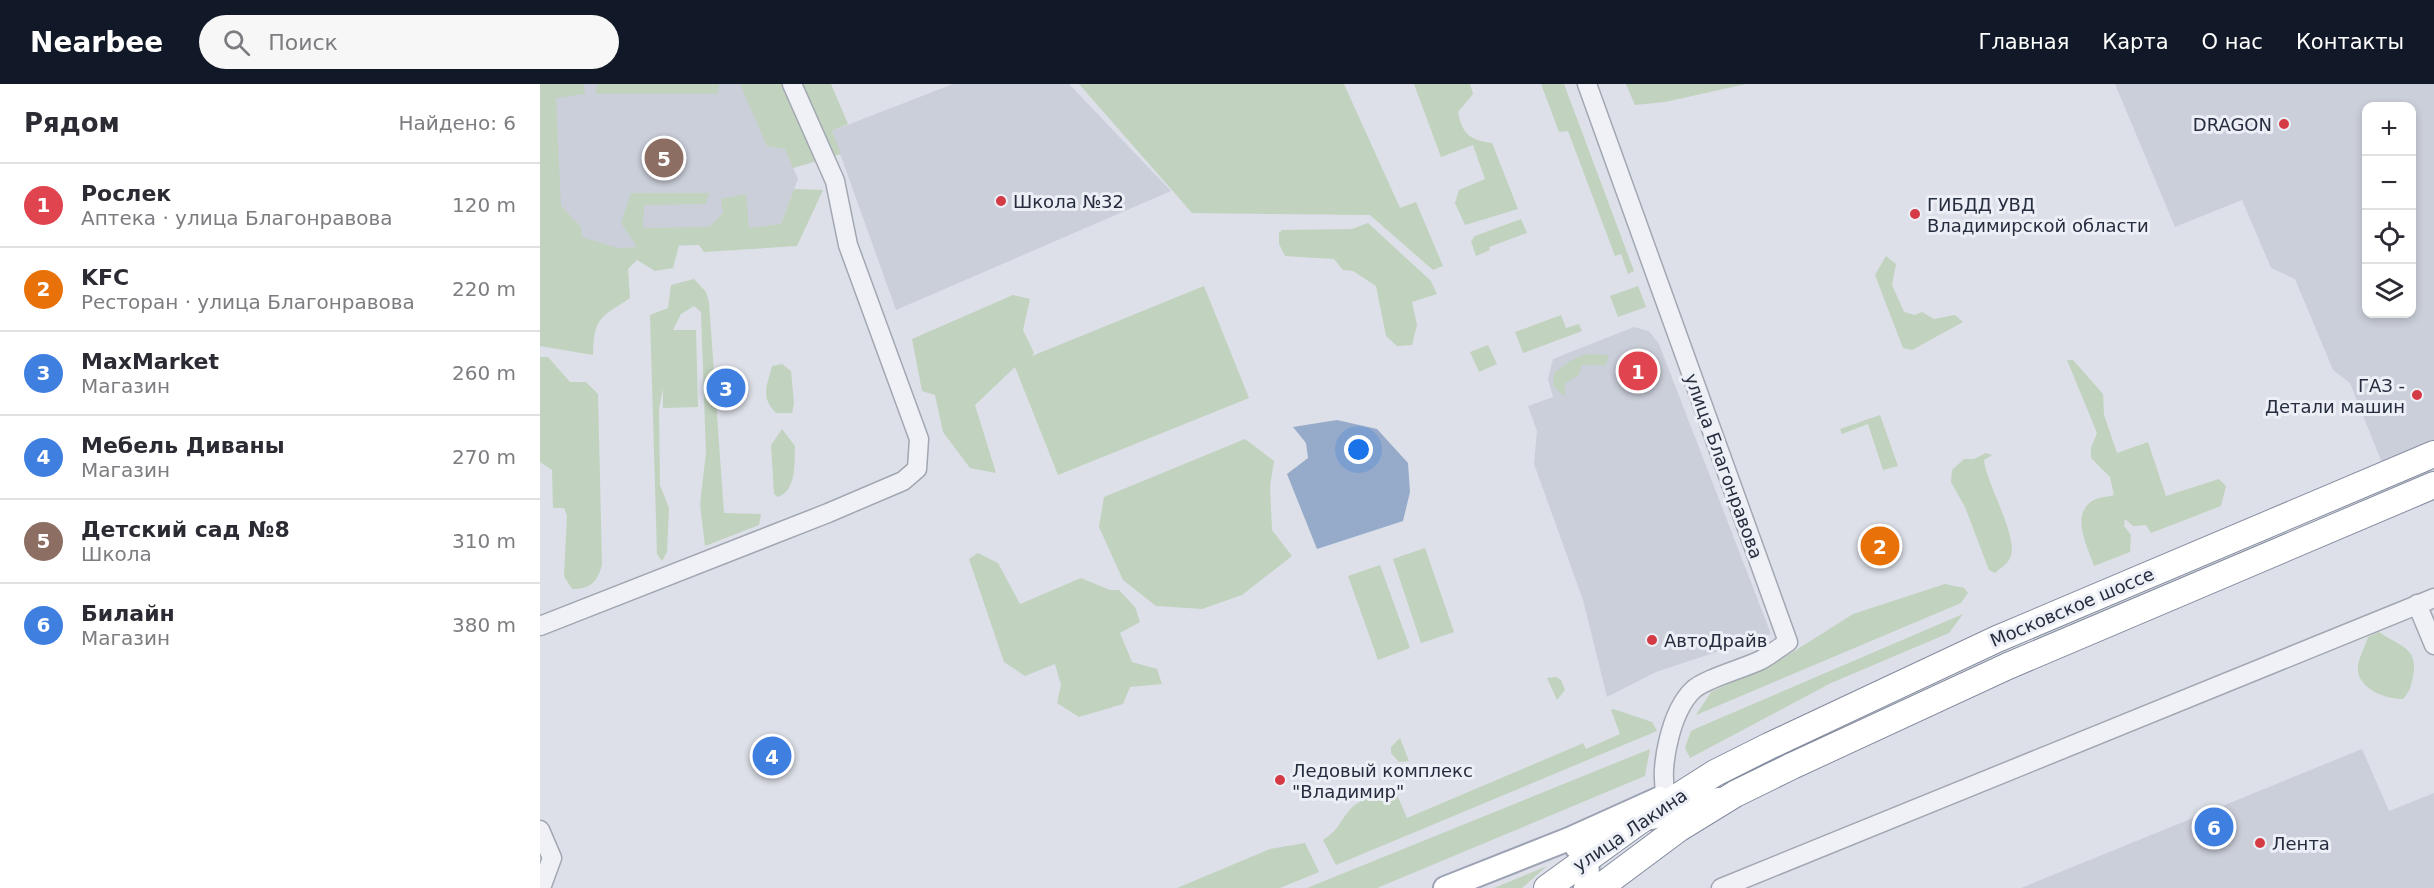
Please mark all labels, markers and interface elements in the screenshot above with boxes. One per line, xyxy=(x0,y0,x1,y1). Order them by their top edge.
search box xyxy=(199,15,619,69)
text: Nearbee xyxy=(30,26,163,59)
icon: search xyxy=(220,26,253,59)
text: Поиск xyxy=(268,30,338,55)
text: Главная xyxy=(1979,30,2069,54)
text: Карта xyxy=(2102,30,2169,54)
text: О нас xyxy=(2202,30,2263,54)
text: Контакты xyxy=(2296,30,2404,54)
map controls xyxy=(2362,102,2416,318)
button: + xyxy=(2362,102,2416,156)
text: Рядом xyxy=(24,108,120,138)
text: Найдено: 6 xyxy=(398,111,516,135)
place label: DRAGON xyxy=(2193,114,2272,135)
marker: DRAGON xyxy=(2277,117,2291,131)
pin: 5 xyxy=(644,136,684,181)
button: − xyxy=(2362,156,2416,210)
text: Рослек xyxy=(81,181,171,206)
place label: Школа №32 xyxy=(1013,191,1124,212)
text: 1 xyxy=(37,193,50,217)
text: 120 m xyxy=(452,193,516,217)
marker: Школа №32 xyxy=(994,194,1008,208)
place label: ГИБДД УВД Владимирской области xyxy=(1927,194,2149,236)
text: Аптека · улица Благонравова xyxy=(81,206,393,230)
marker: ГИБДД УВД Владимирской области xyxy=(1908,207,1922,221)
button: locate xyxy=(2362,210,2416,264)
button: layers xyxy=(2362,264,2416,318)
text: KFC xyxy=(81,265,129,290)
text: 2 xyxy=(37,277,50,301)
text: 220 m xyxy=(452,277,516,301)
text: Ресторан · улица Благонравова xyxy=(81,290,415,314)
pin: 1 xyxy=(1618,348,1658,394)
text: MaxMarket xyxy=(81,349,219,374)
text: 3 xyxy=(37,361,50,385)
text: 260 m xyxy=(452,361,516,385)
pin: 3 xyxy=(706,366,746,410)
street label: улица Благонравова xyxy=(1681,370,1767,562)
text: Магазин xyxy=(81,374,170,398)
place label: ГАЗ - Детали машин xyxy=(2265,375,2405,417)
marker: ГАЗ - Детали машин xyxy=(2410,388,2424,402)
text: Мебель Диваны xyxy=(81,433,285,458)
your location xyxy=(1344,435,1373,464)
text: 4 xyxy=(37,445,50,469)
text: 270 m xyxy=(452,445,516,469)
text: Магазин xyxy=(81,458,170,482)
text: Детский сад №8 xyxy=(81,517,290,542)
pin: 2 xyxy=(1860,524,1900,568)
text: 5 xyxy=(37,529,50,553)
text: 310 m xyxy=(452,529,516,553)
text: Школа xyxy=(81,542,152,566)
street label: Московское шоссе xyxy=(1987,563,2157,651)
text: Билайн xyxy=(81,601,175,626)
text: 6 xyxy=(37,613,50,637)
text: 380 m xyxy=(452,613,516,637)
text: Магазин xyxy=(81,626,170,650)
place label: АвтоДрайв xyxy=(1664,630,1767,651)
marker: АвтоДрайв xyxy=(1645,633,1659,647)
pin: 4 xyxy=(752,734,792,778)
place label: Ледовый комплекс "Владимир" xyxy=(1292,760,1473,802)
marker: Ледовый комплекс "Владимир" xyxy=(1273,773,1287,787)
street label: улица Лакина xyxy=(1569,784,1691,876)
pin: 6 xyxy=(2194,804,2234,850)
place label: Лента xyxy=(2272,833,2330,854)
marker: Лента xyxy=(2253,836,2267,850)

